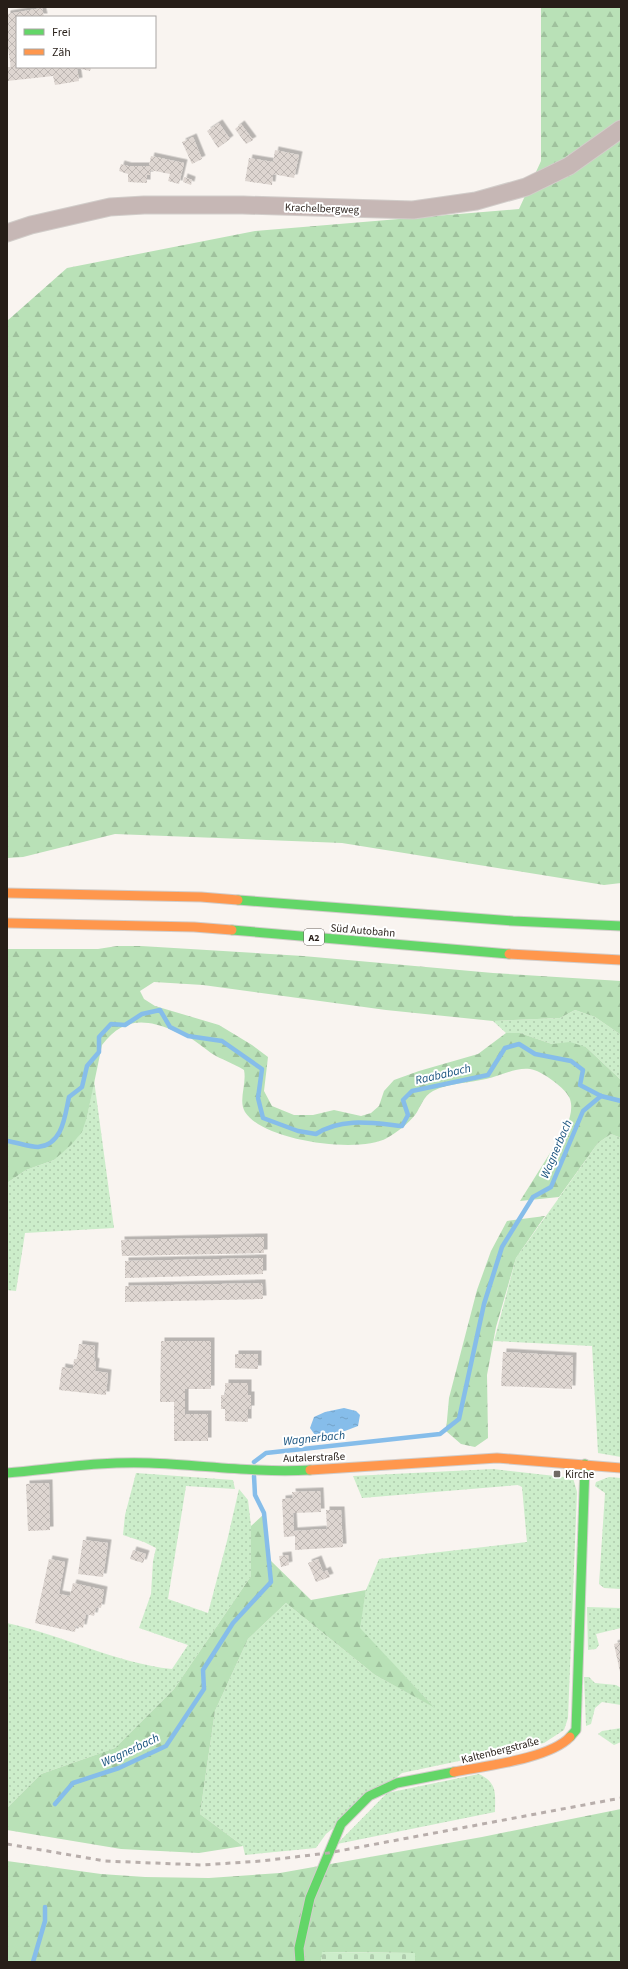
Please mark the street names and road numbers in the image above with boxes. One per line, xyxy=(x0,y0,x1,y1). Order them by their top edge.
street label: Krachelbergweg xyxy=(285,200,360,217)
street label: Süd Autobahn xyxy=(330,920,396,941)
road number: A2 xyxy=(304,929,324,945)
street label: Autalerstraße xyxy=(283,1449,346,1466)
street label: Kaltenbergstraße xyxy=(460,1733,541,1767)

